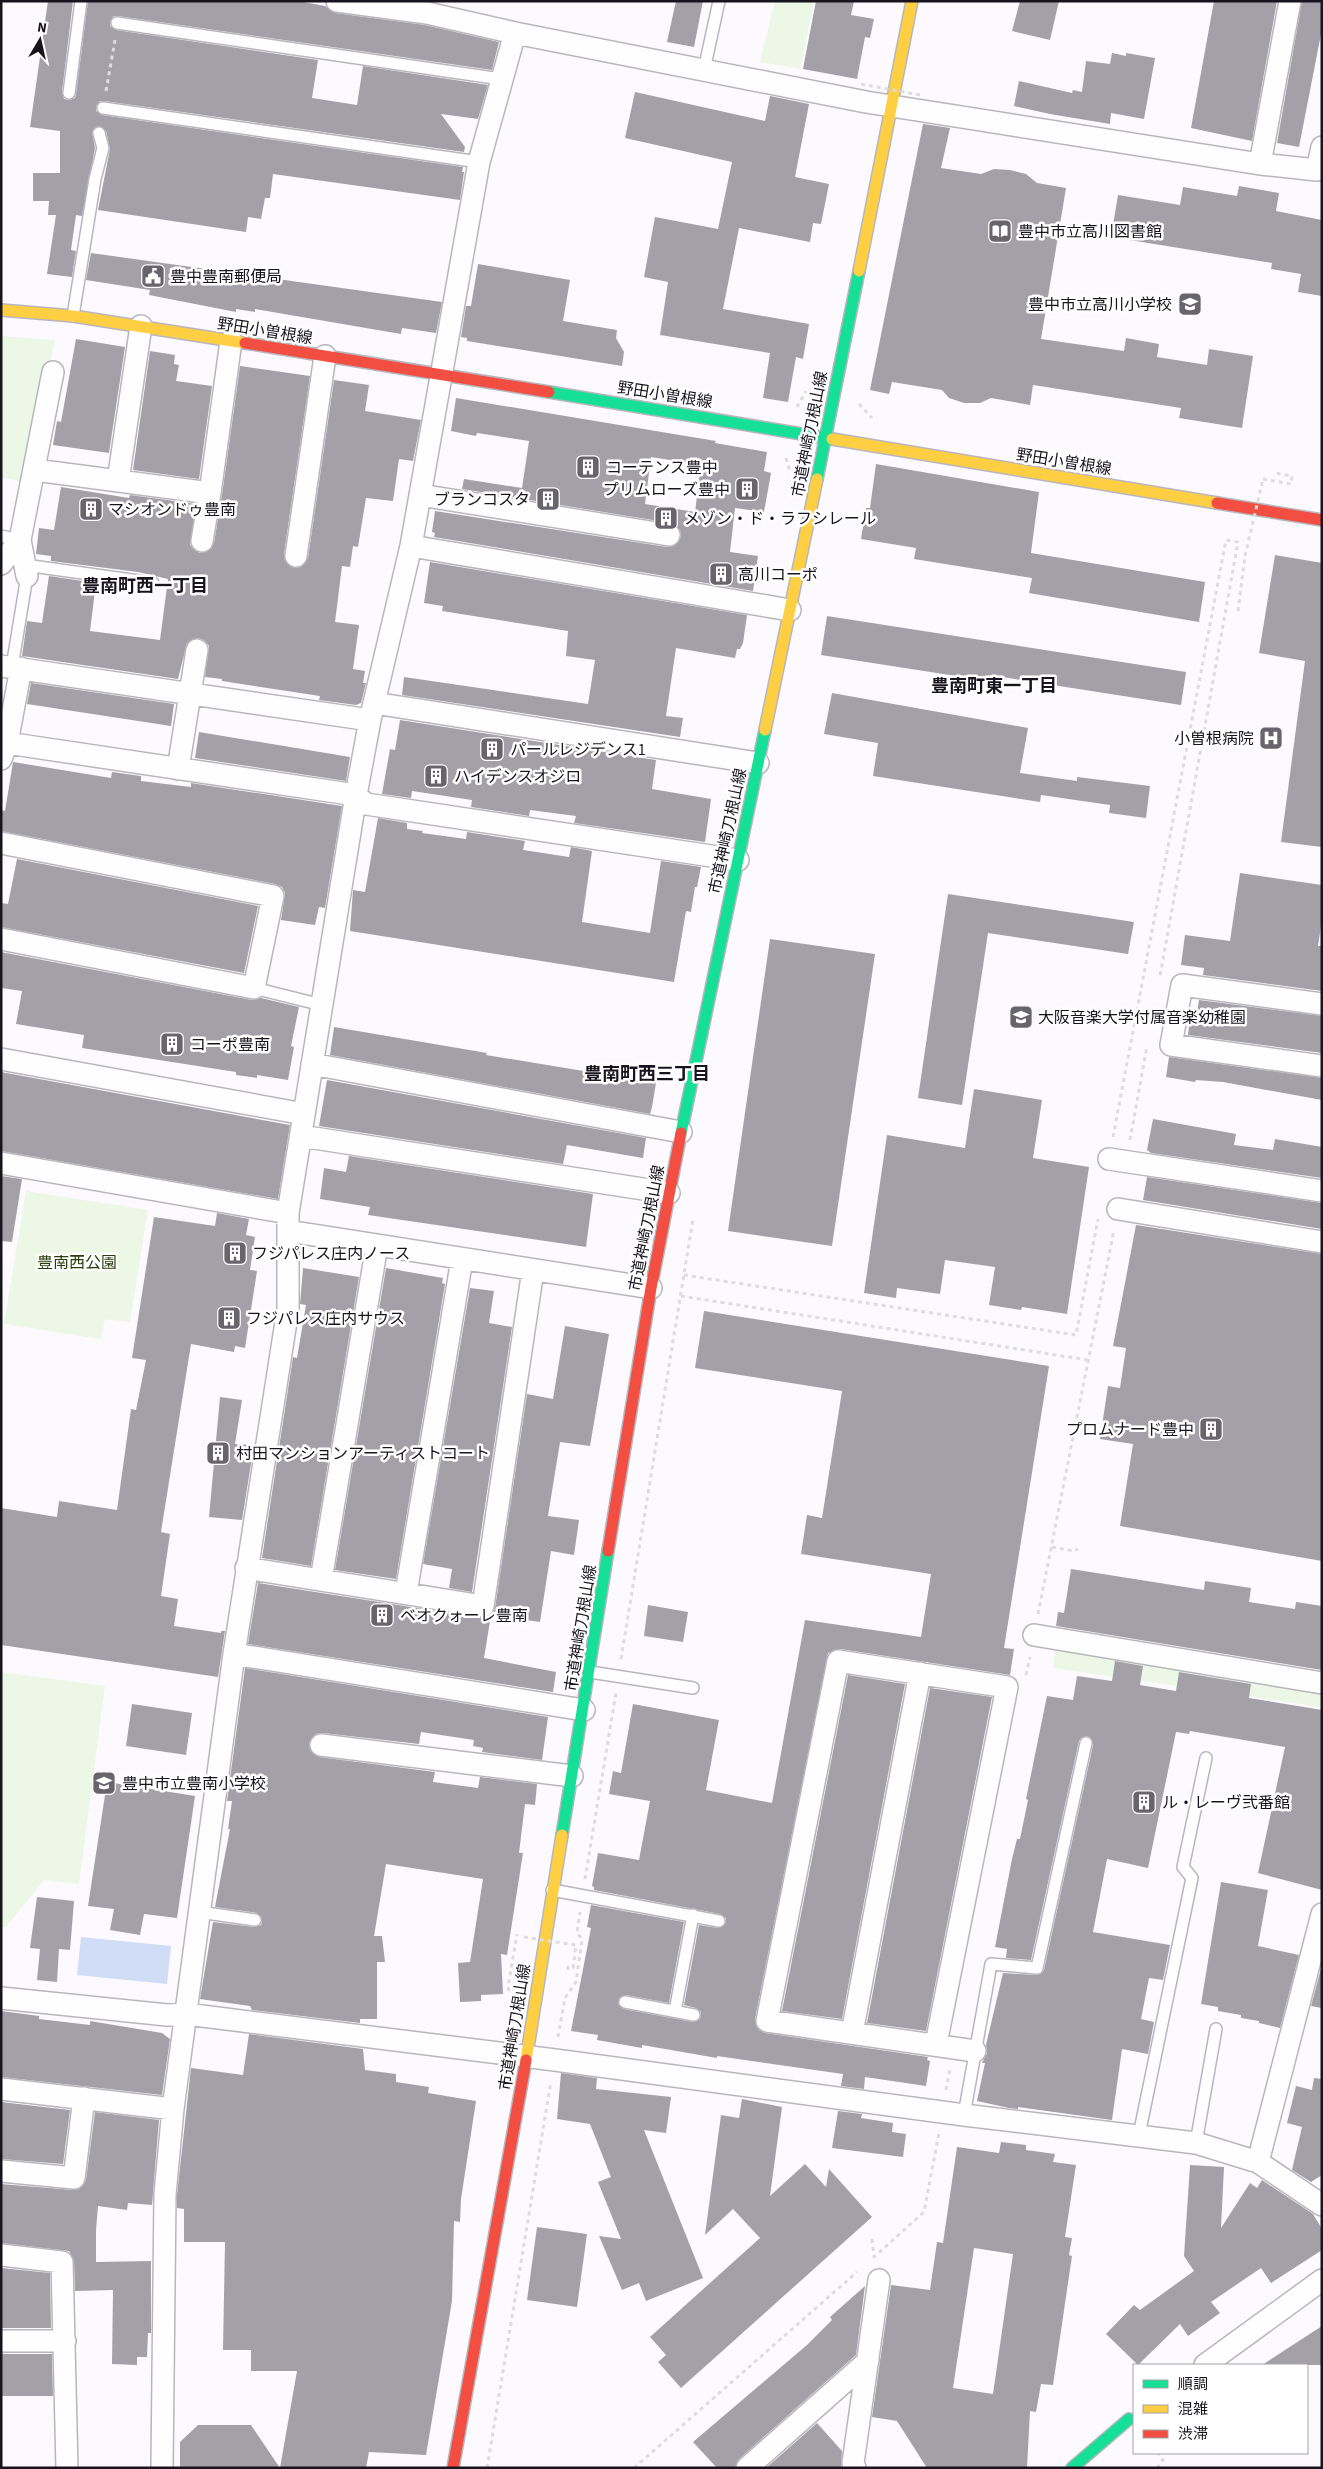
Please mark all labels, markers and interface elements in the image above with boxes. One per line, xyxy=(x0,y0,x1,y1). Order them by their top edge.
north arrow xyxy=(15,15,65,65)
text: N xyxy=(36,18,48,39)
library icon: 豊中市立高川図書館 xyxy=(987,218,1013,244)
place label: 豊中市立高川図書館 xyxy=(1018,221,1162,243)
public building icon: 豊中豊南郵便局 xyxy=(140,263,166,289)
place label: 豊中豊南郵便局 xyxy=(170,266,282,288)
school or university icon: 豊中市立高川小学校 xyxy=(1177,291,1203,317)
place label: 豊中市立高川小学校 xyxy=(1028,294,1172,316)
street label: 野田小曽根線 xyxy=(216,313,314,349)
street label: 市道神崎刀根山線 xyxy=(787,369,833,499)
street label: 野田小曽根線 xyxy=(616,377,714,413)
street label: 野田小曽根線 xyxy=(1015,444,1113,480)
building icon: コーテンス豊中 xyxy=(575,454,601,480)
place label: コーテンス豊中 xyxy=(606,457,718,479)
building icon: プリムローズ豊中 xyxy=(734,476,760,502)
place label: プリムローズ豊中 xyxy=(603,479,730,501)
building icon: ブランコスタ xyxy=(535,486,561,512)
place label: ブランコスタ xyxy=(434,489,530,511)
building icon: マシオンドゥ豊南 xyxy=(78,496,104,522)
place label: マシオンドゥ豊南 xyxy=(108,499,236,521)
building icon: メゾン・ド・ラフシレール xyxy=(653,505,679,531)
place label: メゾン・ド・ラフシレール xyxy=(684,508,876,530)
building icon: 高川コーポ xyxy=(708,561,734,587)
place label: 高川コーポ xyxy=(738,564,818,586)
district label: 豊南町西一丁目 xyxy=(82,574,208,599)
district label: 豊南町東一丁目 xyxy=(931,674,1057,699)
hospital icon: 小曽根病院 xyxy=(1258,725,1284,751)
place label: 小曽根病院 xyxy=(1174,728,1254,750)
building icon: パールレジデンス1 xyxy=(479,736,505,762)
place label: パールレジデンス1 xyxy=(510,739,646,761)
building icon: ハイデンスオジロ xyxy=(423,763,449,789)
place label: ハイデンスオジロ xyxy=(454,766,581,788)
street label: 市道神崎刀根山線 xyxy=(704,766,752,896)
school or university icon: 大阪音楽大学付属音楽幼稚園 xyxy=(1008,1004,1034,1030)
place label: 大阪音楽大学付属音楽幼稚園 xyxy=(1038,1007,1246,1029)
building icon: コーポ豊南 xyxy=(159,1031,185,1057)
place label: コーポ豊南 xyxy=(190,1034,270,1056)
district label: 豊南町西三丁目 xyxy=(584,1062,710,1087)
street label: 市道神崎刀根山線 xyxy=(624,1163,670,1293)
building icon: フジパレス庄内ノース xyxy=(222,1240,248,1266)
place label: フジパレス庄内ノース xyxy=(252,1243,410,1265)
park label: 豊南西公園 xyxy=(37,1252,117,1274)
building icon: フジパレス庄内サウス xyxy=(216,1305,242,1331)
place label: フジパレス庄内サウス xyxy=(246,1308,405,1330)
building icon: プロムナード豊中 xyxy=(1198,1416,1224,1442)
place label: プロムナード豊中 xyxy=(1066,1419,1194,1441)
building icon: 村田マンションアーティストコート xyxy=(205,1440,231,1466)
place label: 村田マンションアーティストコート xyxy=(236,1443,490,1465)
street label: 市道神崎刀根山線 xyxy=(560,1563,602,1693)
building icon: ベオクォーレ豊南 xyxy=(369,1602,395,1628)
place label: ベオクォーレ豊南 xyxy=(400,1605,528,1627)
school or university icon: 豊中市立豊南小学校 xyxy=(91,1770,117,1796)
place label: 豊中市立豊南小学校 xyxy=(122,1773,266,1795)
building icon: ル・レーヴ弐番館 xyxy=(1131,1789,1157,1815)
place label: ル・レーヴ弐番館 xyxy=(1162,1792,1290,1814)
street label: 市道神崎刀根山線 xyxy=(494,1962,536,2092)
legend xyxy=(1133,2364,1308,2454)
text: 順調 xyxy=(1178,2374,1208,2395)
text: 混雑 xyxy=(1178,2399,1208,2420)
text: 渋滞 xyxy=(1178,2424,1208,2445)

